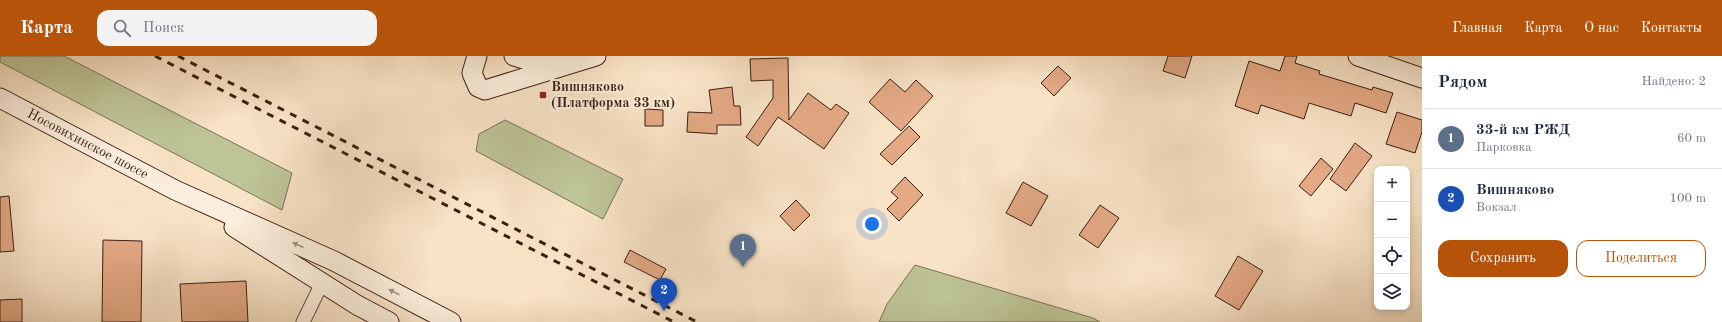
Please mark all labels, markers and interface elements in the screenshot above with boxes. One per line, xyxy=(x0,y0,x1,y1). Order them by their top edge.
search box xyxy=(97,10,377,46)
icon: search xyxy=(111,17,133,39)
text: Карта xyxy=(20,19,73,38)
text: Поиск xyxy=(143,21,184,36)
text: Главная xyxy=(1452,21,1502,35)
text: Карта xyxy=(1524,21,1562,35)
text: О нас xyxy=(1584,21,1619,35)
text: Контакты xyxy=(1641,21,1702,35)
text: Рядом xyxy=(1438,74,1487,91)
text: Найдено: 2 xyxy=(1642,75,1706,88)
place label: Вишняково (Платформа 33 км) xyxy=(551,80,675,111)
marker: Вишняково (Платформа 33 км) xyxy=(538,90,548,100)
street label: Носовихинское шоссе xyxy=(25,107,150,182)
text: 33-й км РЖД xyxy=(1476,123,1570,138)
text: 1 xyxy=(1447,132,1455,145)
text: 60 m xyxy=(1677,132,1706,145)
text: Парковка xyxy=(1476,141,1532,154)
map controls xyxy=(1374,166,1410,310)
button: + xyxy=(1374,166,1410,202)
text: Вишняково xyxy=(1476,183,1554,198)
text: 2 xyxy=(1447,192,1455,205)
text: 100 m xyxy=(1669,192,1706,205)
text: Вокзал xyxy=(1476,201,1517,214)
button: − xyxy=(1374,202,1410,238)
your location xyxy=(862,214,882,234)
pin: 1 xyxy=(730,234,756,267)
button: locate xyxy=(1374,238,1410,274)
button: Сохранить xyxy=(1438,240,1568,277)
button: Поделиться xyxy=(1576,240,1706,277)
one-way arrow xyxy=(293,242,304,248)
button: layers xyxy=(1374,274,1410,310)
pin: 2 xyxy=(651,278,677,311)
one-way arrow xyxy=(389,289,400,296)

